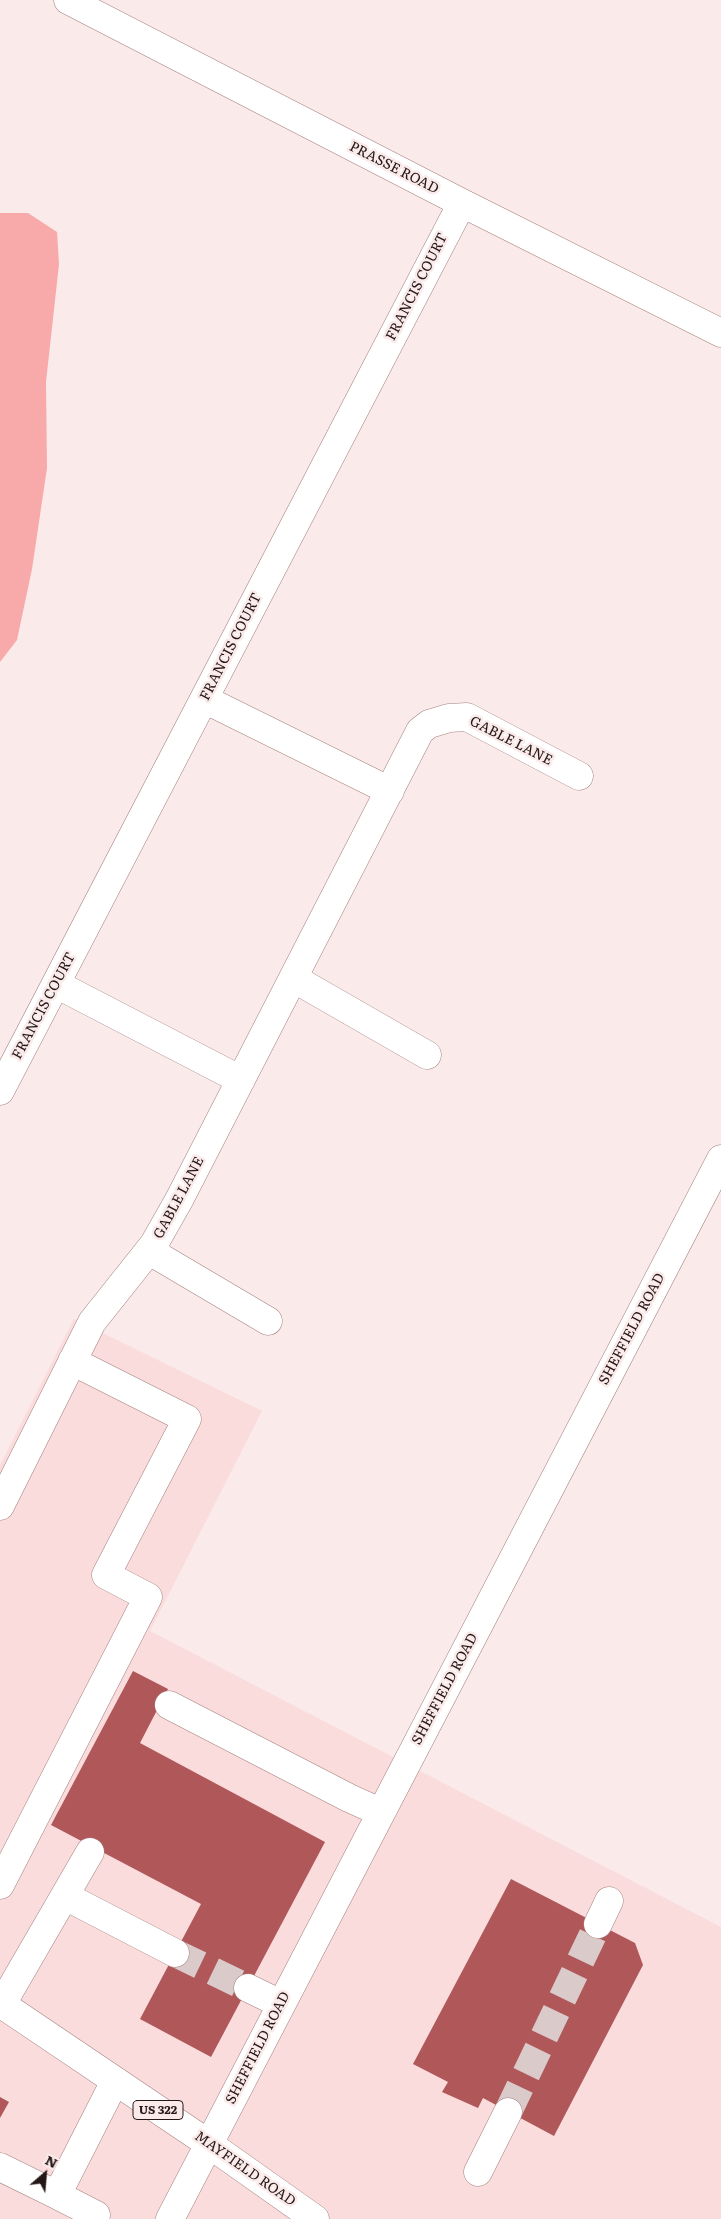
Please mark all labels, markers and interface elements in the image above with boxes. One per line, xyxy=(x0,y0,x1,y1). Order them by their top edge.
street label: PRASSE ROAD xyxy=(347,138,441,198)
street label: FRANCIS COURT xyxy=(383,230,451,344)
street label: FRANCIS COURT xyxy=(197,590,265,704)
street label: GABLE LANE xyxy=(467,713,555,769)
street label: FRANCIS COURT xyxy=(9,950,79,1062)
street label: GABLE LANE xyxy=(150,1154,208,1242)
street label: SHEFFIELD ROAD xyxy=(595,1270,669,1388)
street label: SHEFFIELD ROAD xyxy=(408,1630,482,1748)
street label: SHEFFIELD ROAD xyxy=(222,1989,294,2107)
road number: US 322 xyxy=(133,2100,183,2120)
street label: MAYFIELD ROAD xyxy=(191,2128,299,2210)
north arrow xyxy=(20,2149,70,2199)
text: N xyxy=(42,2149,62,2172)

